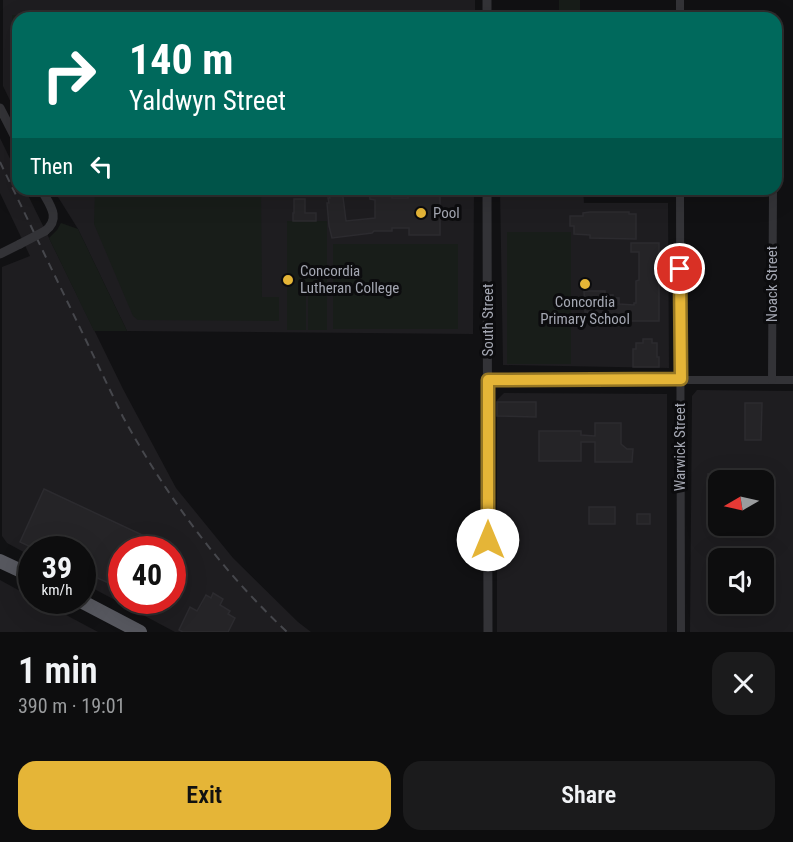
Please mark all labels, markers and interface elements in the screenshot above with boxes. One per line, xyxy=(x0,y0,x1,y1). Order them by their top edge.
text: 140 m xyxy=(129,35,234,84)
icon: right xyxy=(30,36,108,114)
text: Yaldwyn Street xyxy=(129,85,286,117)
icon: left xyxy=(85,150,118,183)
text: Then xyxy=(30,154,73,179)
place label: Pool xyxy=(433,204,460,222)
marker: Pool xyxy=(414,206,428,220)
pin xyxy=(654,243,705,294)
street label: Noack Street xyxy=(763,246,781,322)
icon: arrive xyxy=(663,252,696,285)
place label: Concordia Lutheran College xyxy=(300,262,399,297)
marker: Concordia Lutheran College xyxy=(281,273,295,287)
marker: Concordia Primary School xyxy=(578,277,592,291)
street label: South Street xyxy=(479,284,497,356)
place label: Concordia Primary School xyxy=(540,293,630,328)
street label: Warwick Street xyxy=(671,403,689,491)
north arrow xyxy=(708,470,774,536)
map controls xyxy=(708,470,774,614)
position arrow xyxy=(456,508,520,572)
speed limit sign: 40 xyxy=(108,536,186,614)
button: sound xyxy=(708,548,774,614)
text: 39 xyxy=(42,550,72,585)
text: km/h xyxy=(42,581,72,599)
text: 1 min xyxy=(18,650,98,692)
button: close xyxy=(712,652,775,715)
text: 390 m · 19:01 xyxy=(18,694,125,718)
button: Exit xyxy=(18,761,391,830)
button: Share xyxy=(403,761,775,830)

